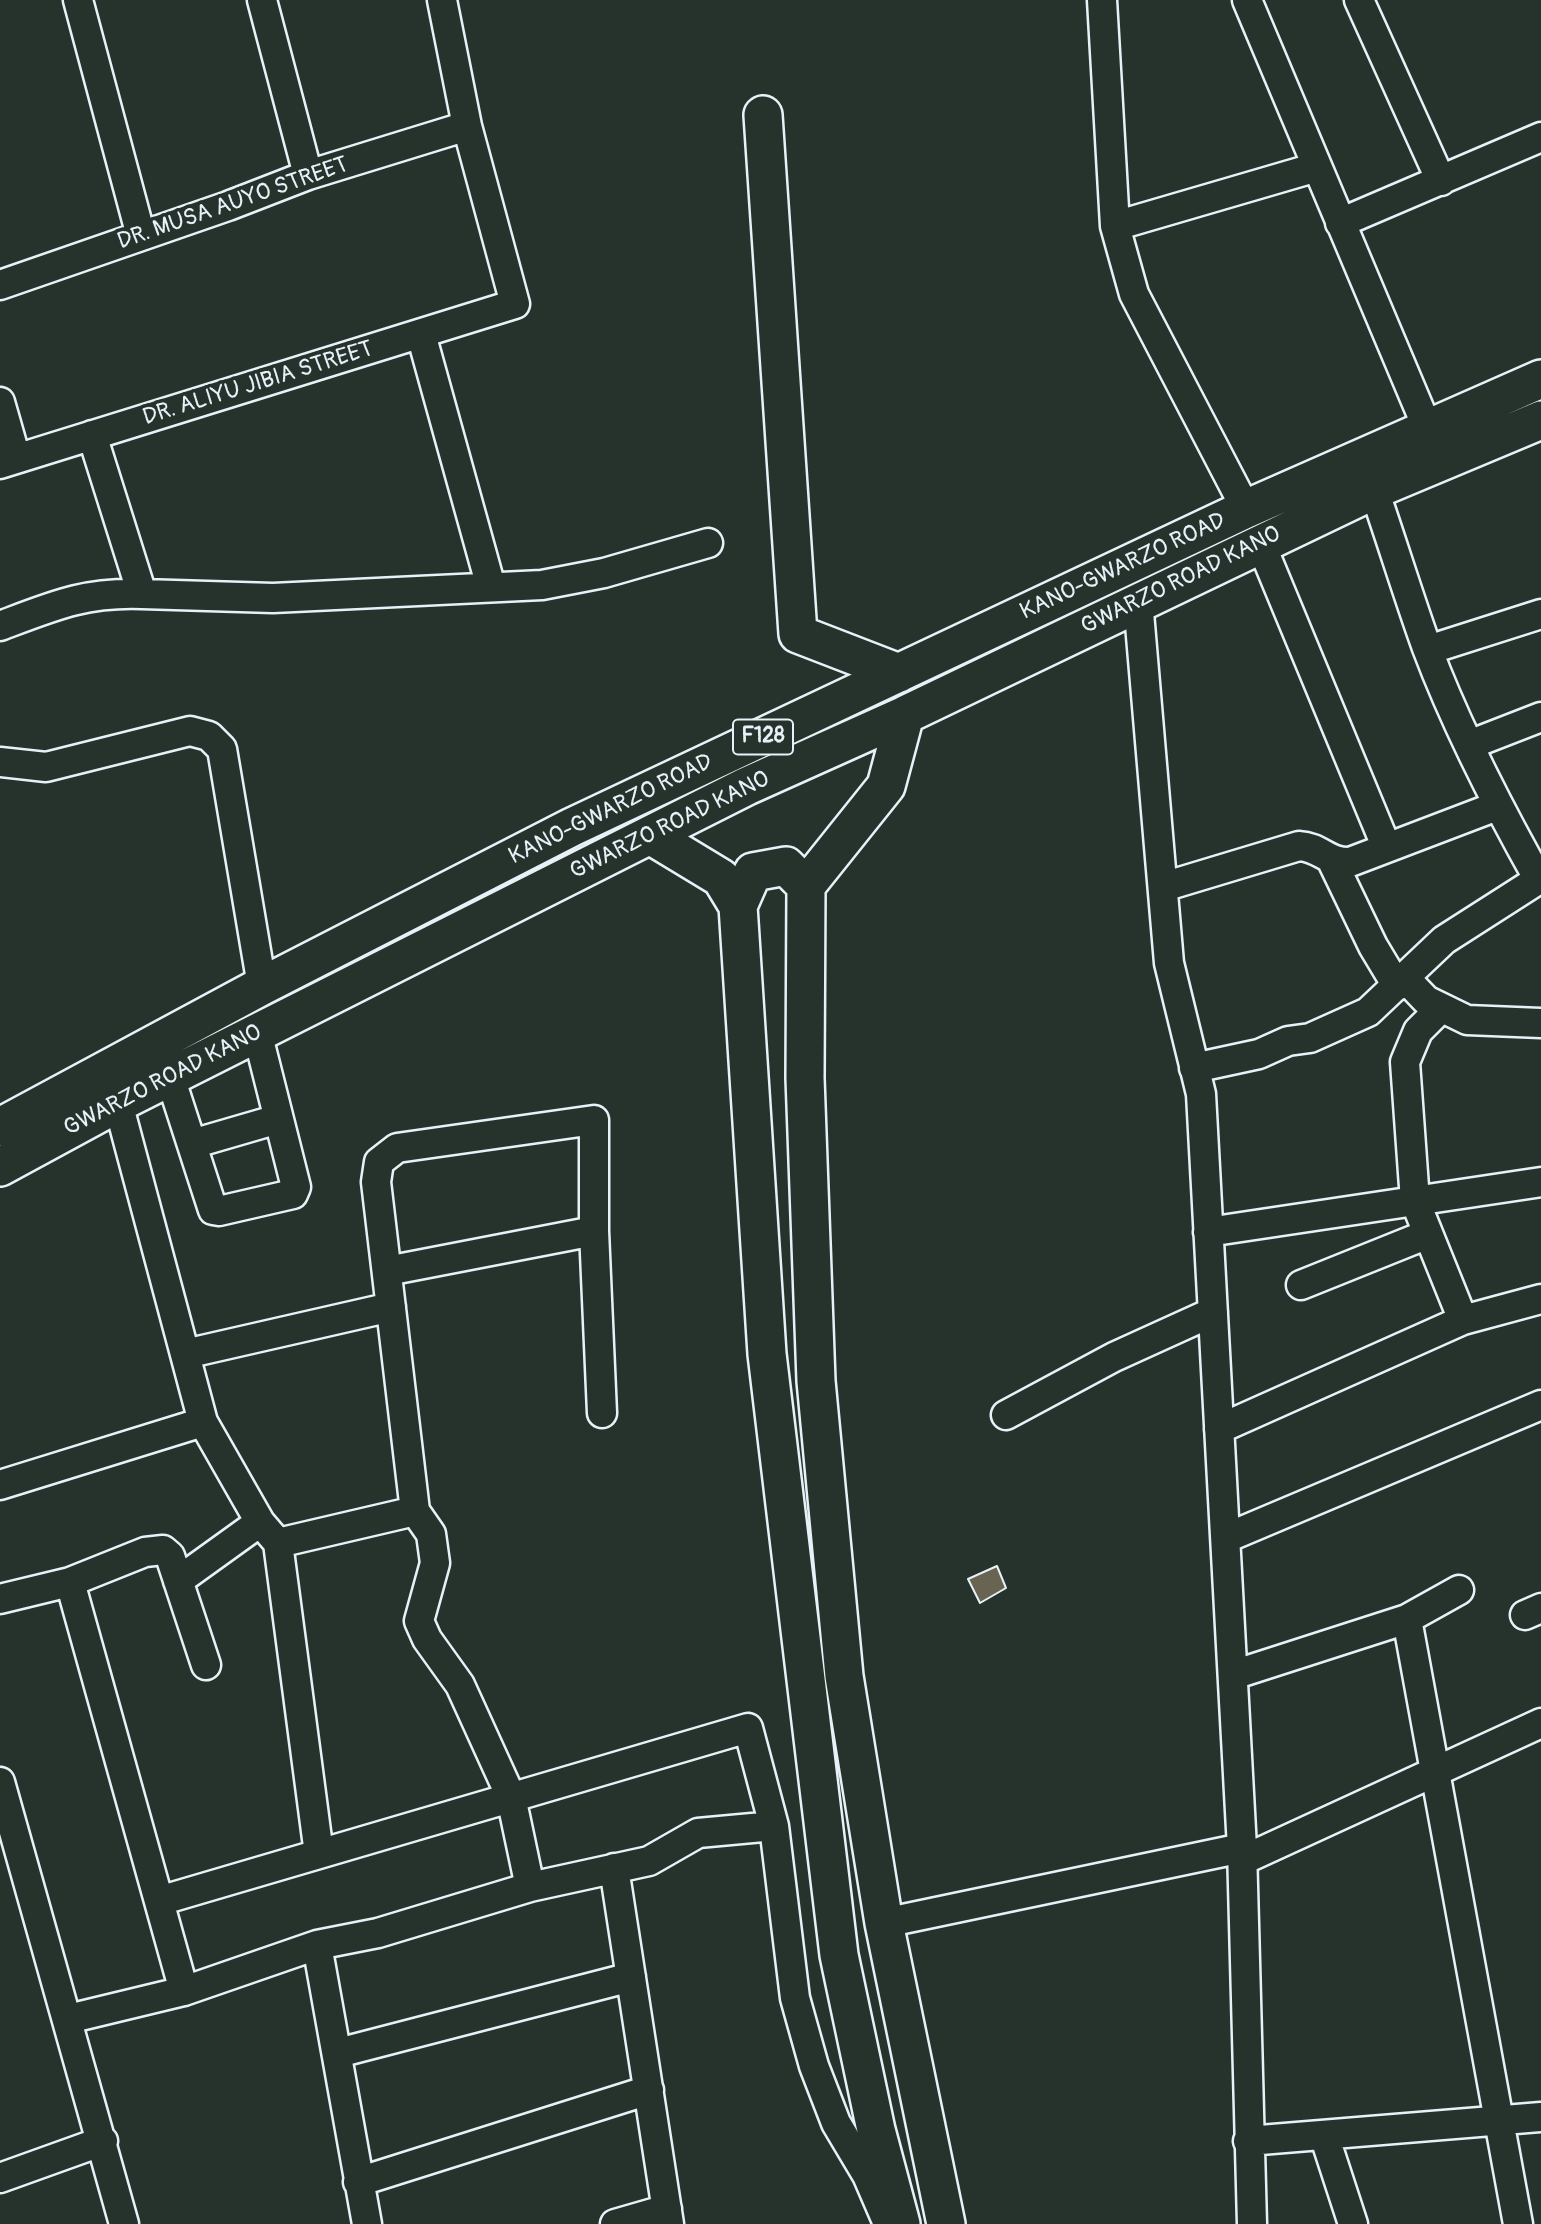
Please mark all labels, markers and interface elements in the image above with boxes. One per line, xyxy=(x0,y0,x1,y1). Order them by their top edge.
street label: DR. MUSA AUYO STREET xyxy=(114,152,352,256)
street label: DR. ALIYU JIBIA STREET xyxy=(140,336,376,432)
street label: KANO-GWARZO ROAD xyxy=(1016,507,1230,627)
street label: GWARZO ROAD KANO xyxy=(1077,521,1285,641)
road number: F128 xyxy=(733,720,793,754)
street label: KANO-GWARZO ROAD xyxy=(505,749,717,871)
street label: GWARZO ROAD KANO xyxy=(566,766,774,886)
street label: GWARZO ROAD KANO xyxy=(60,1019,266,1143)

